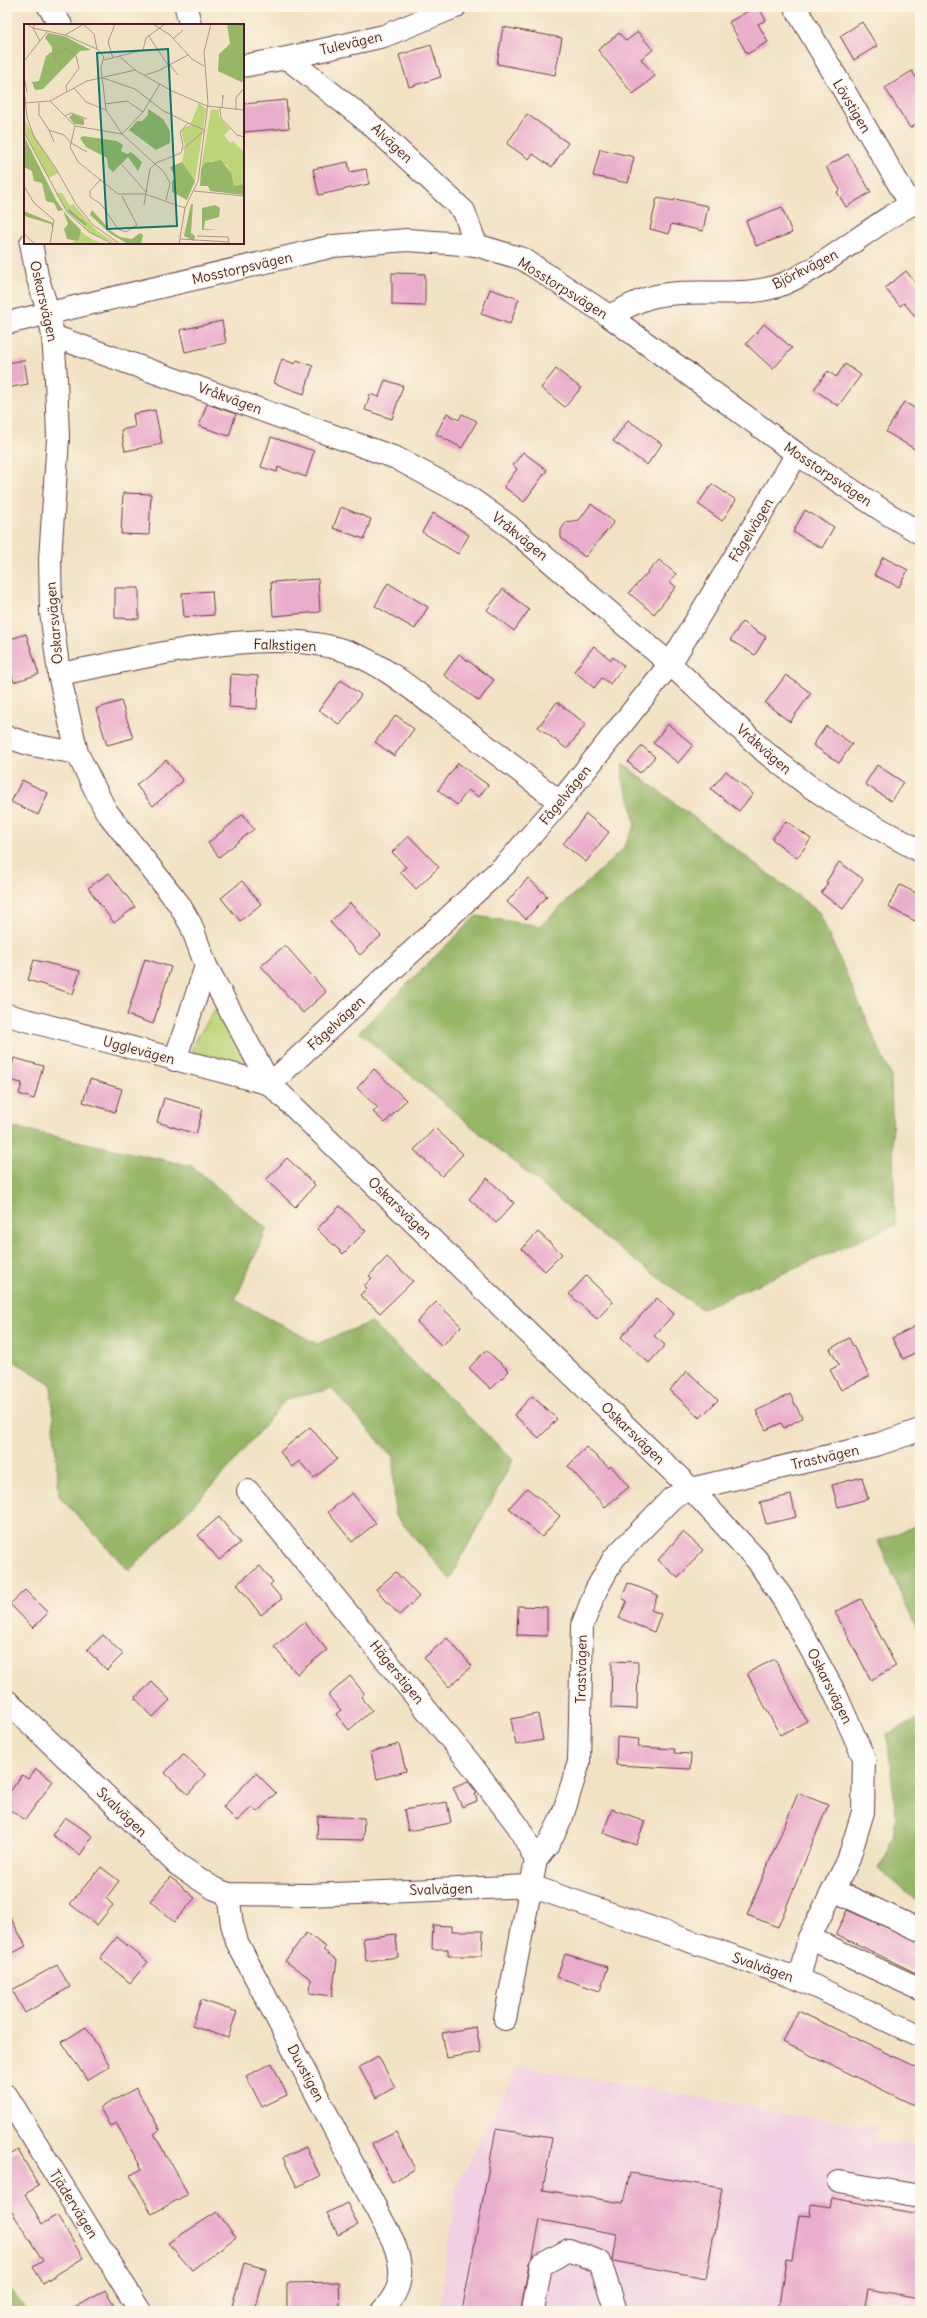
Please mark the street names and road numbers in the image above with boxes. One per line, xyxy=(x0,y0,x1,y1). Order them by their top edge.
street label: Tulevägen xyxy=(318,27,384,59)
street label: Lövstigen xyxy=(829,76,875,136)
street label: Alvägen xyxy=(367,119,417,167)
street label: Björkvägen xyxy=(769,245,841,293)
street label: Mosstorpsvägen xyxy=(190,248,294,288)
street label: Mosstorpsvägen xyxy=(515,253,611,323)
street label: Oskarsvägen xyxy=(26,259,62,343)
street label: Vråkvägen xyxy=(195,378,265,418)
street label: Mosstorpsvägen xyxy=(780,438,876,510)
street label: Fågelvägen xyxy=(725,495,777,565)
street label: Vråkvägen xyxy=(488,508,552,564)
street label: Oskarsvägen xyxy=(41,581,67,665)
street label: Falkstigen xyxy=(253,635,317,655)
street label: Vråkvägen xyxy=(733,720,795,778)
street label: Fågelvägen xyxy=(535,761,595,829)
street label: Fågelvägen xyxy=(304,992,368,1054)
street label: Ugglevägen xyxy=(101,1032,177,1068)
street label: Oskarsvägen xyxy=(364,1173,436,1243)
street label: Oskarsvägen xyxy=(597,1398,669,1468)
street label: Trastvägen xyxy=(789,1440,861,1474)
street label: Trastvägen xyxy=(571,1634,591,1704)
street label: Hägerstigen xyxy=(366,1637,428,1707)
street label: Oskarsvägen xyxy=(803,1645,857,1727)
street label: Svalvägen xyxy=(93,1783,151,1841)
street label: Svalvägen xyxy=(409,1879,473,1899)
street label: Svalvägen xyxy=(730,1948,796,1986)
street label: Duvstigen xyxy=(283,2041,329,2105)
street label: Tjädervägen xyxy=(46,2166,102,2242)

